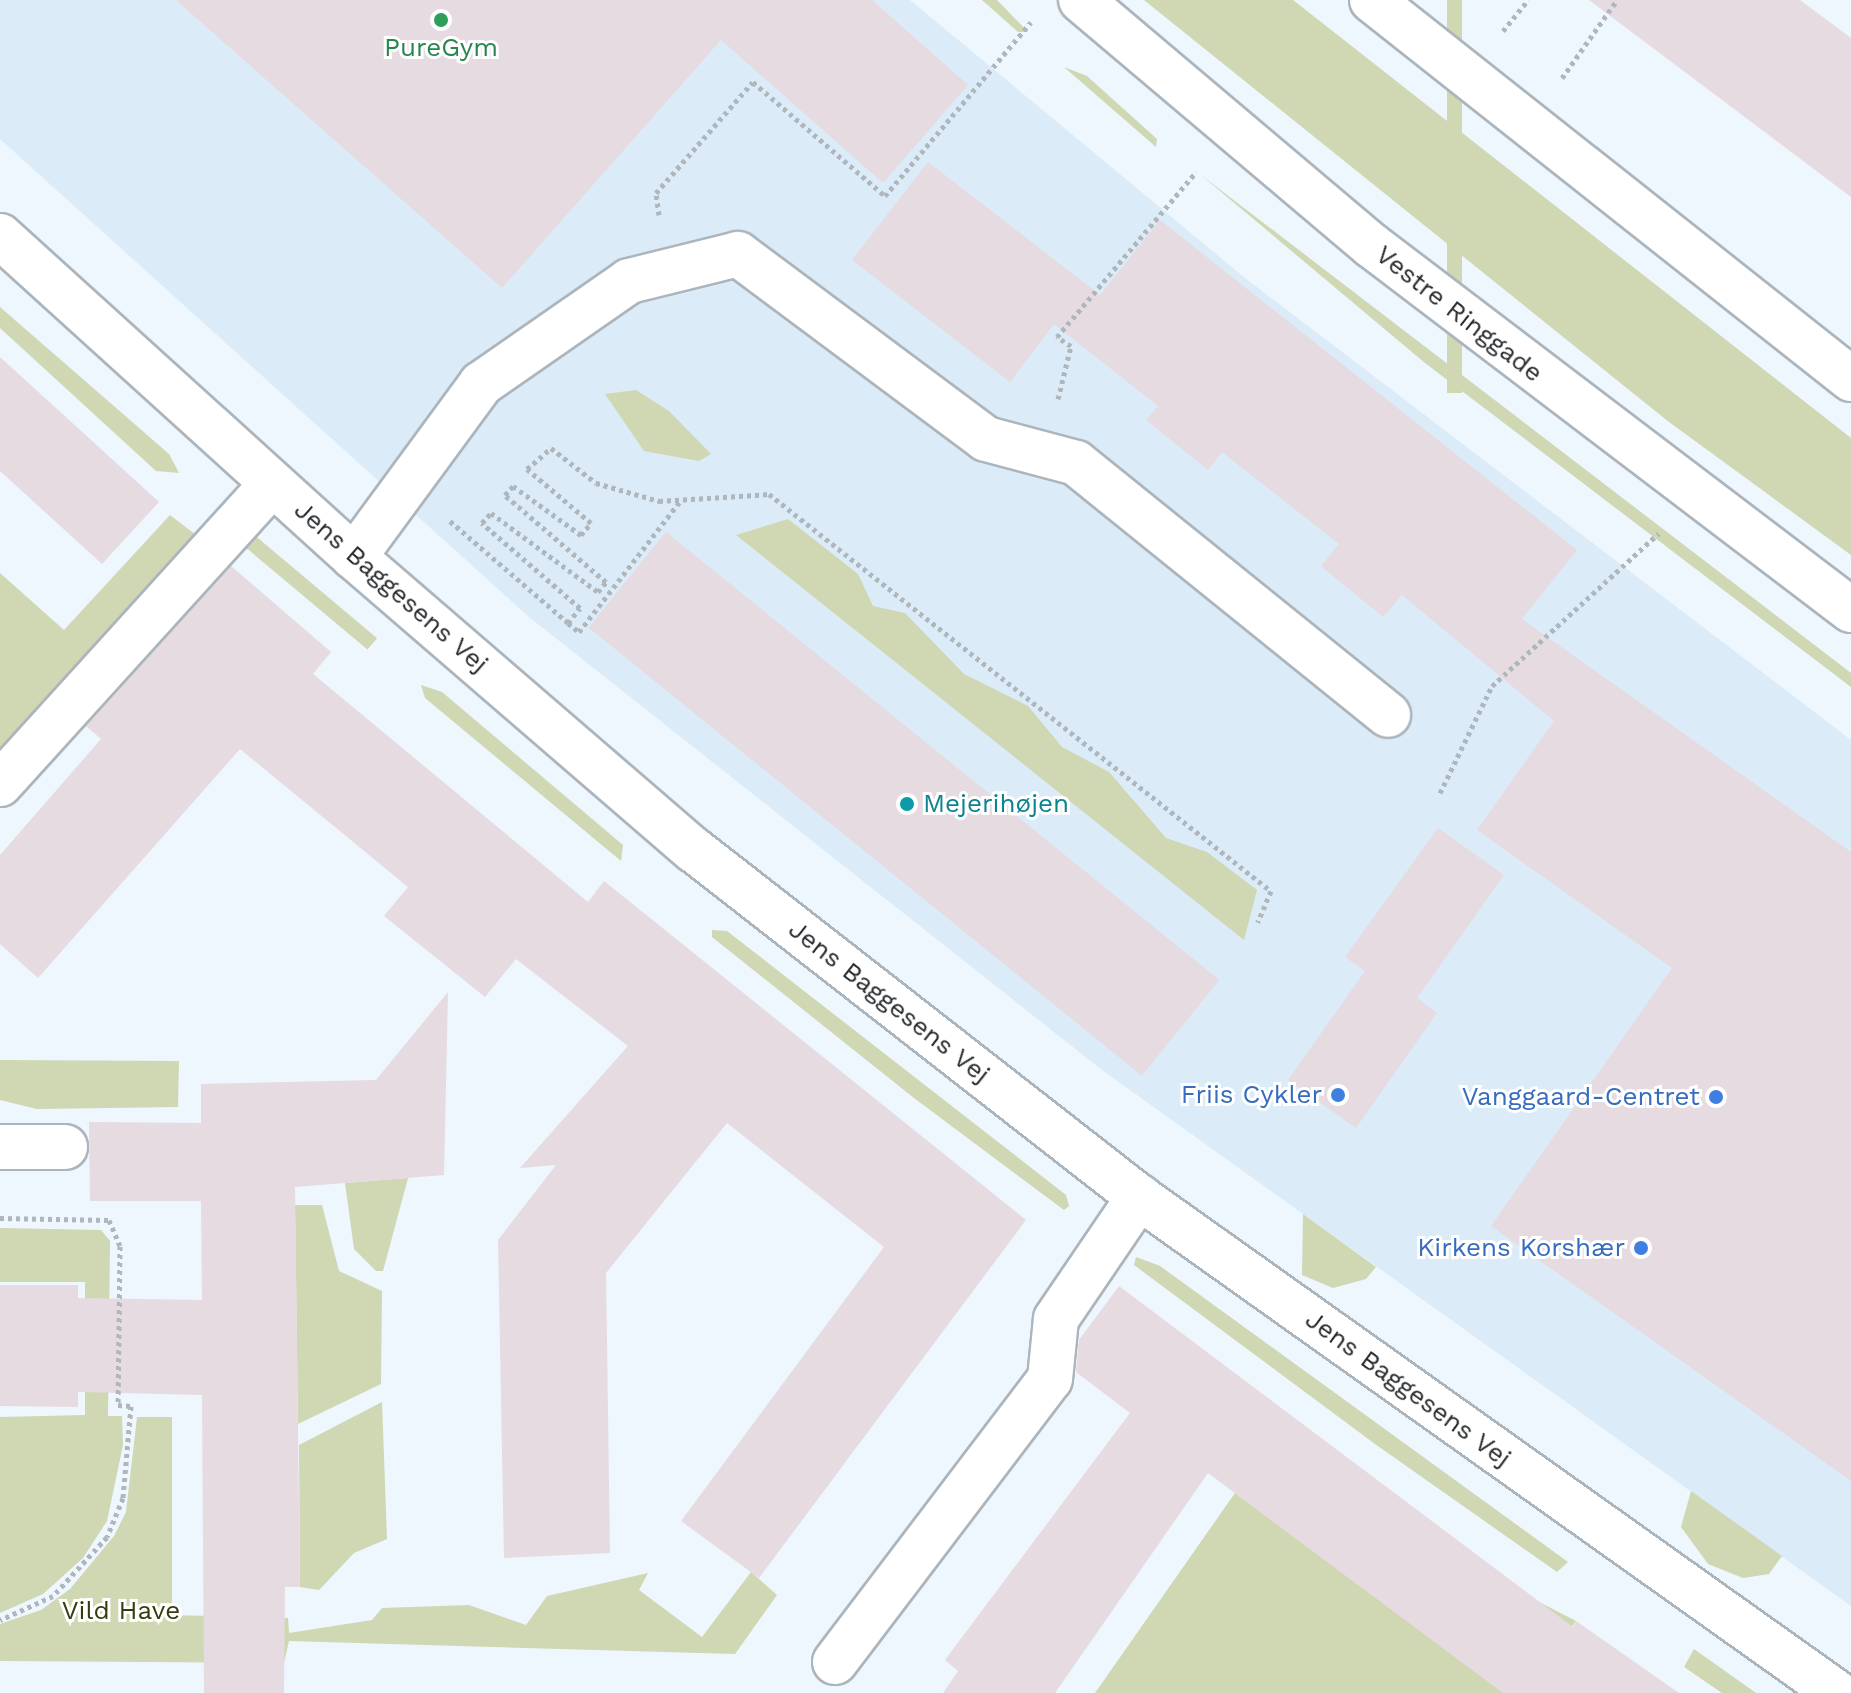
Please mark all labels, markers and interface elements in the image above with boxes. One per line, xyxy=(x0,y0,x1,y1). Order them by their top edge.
marker: PureGym xyxy=(432,11,450,29)
place label: PureGym xyxy=(384,32,498,64)
street label: Vestre Ringgade xyxy=(1369,239,1549,389)
street label: Jens Baggesens Vej xyxy=(287,494,495,680)
place label: Mejerihøjen xyxy=(923,788,1069,820)
marker: Mejerihøjen xyxy=(898,795,916,813)
street label: Jens Baggesens Vej xyxy=(782,914,996,1090)
place label: Friis Cykler xyxy=(1181,1079,1322,1111)
place label: Vanggaard-Centret xyxy=(1462,1081,1700,1113)
marker: Friis Cykler xyxy=(1329,1086,1347,1104)
marker: Vanggaard-Centret xyxy=(1707,1088,1725,1106)
place label: Kirkens Korshær xyxy=(1417,1232,1625,1264)
marker: Kirkens Korshær xyxy=(1632,1239,1650,1257)
street label: Jens Baggesens Vej xyxy=(1299,1304,1517,1474)
park label: Vild Have xyxy=(62,1595,180,1627)

